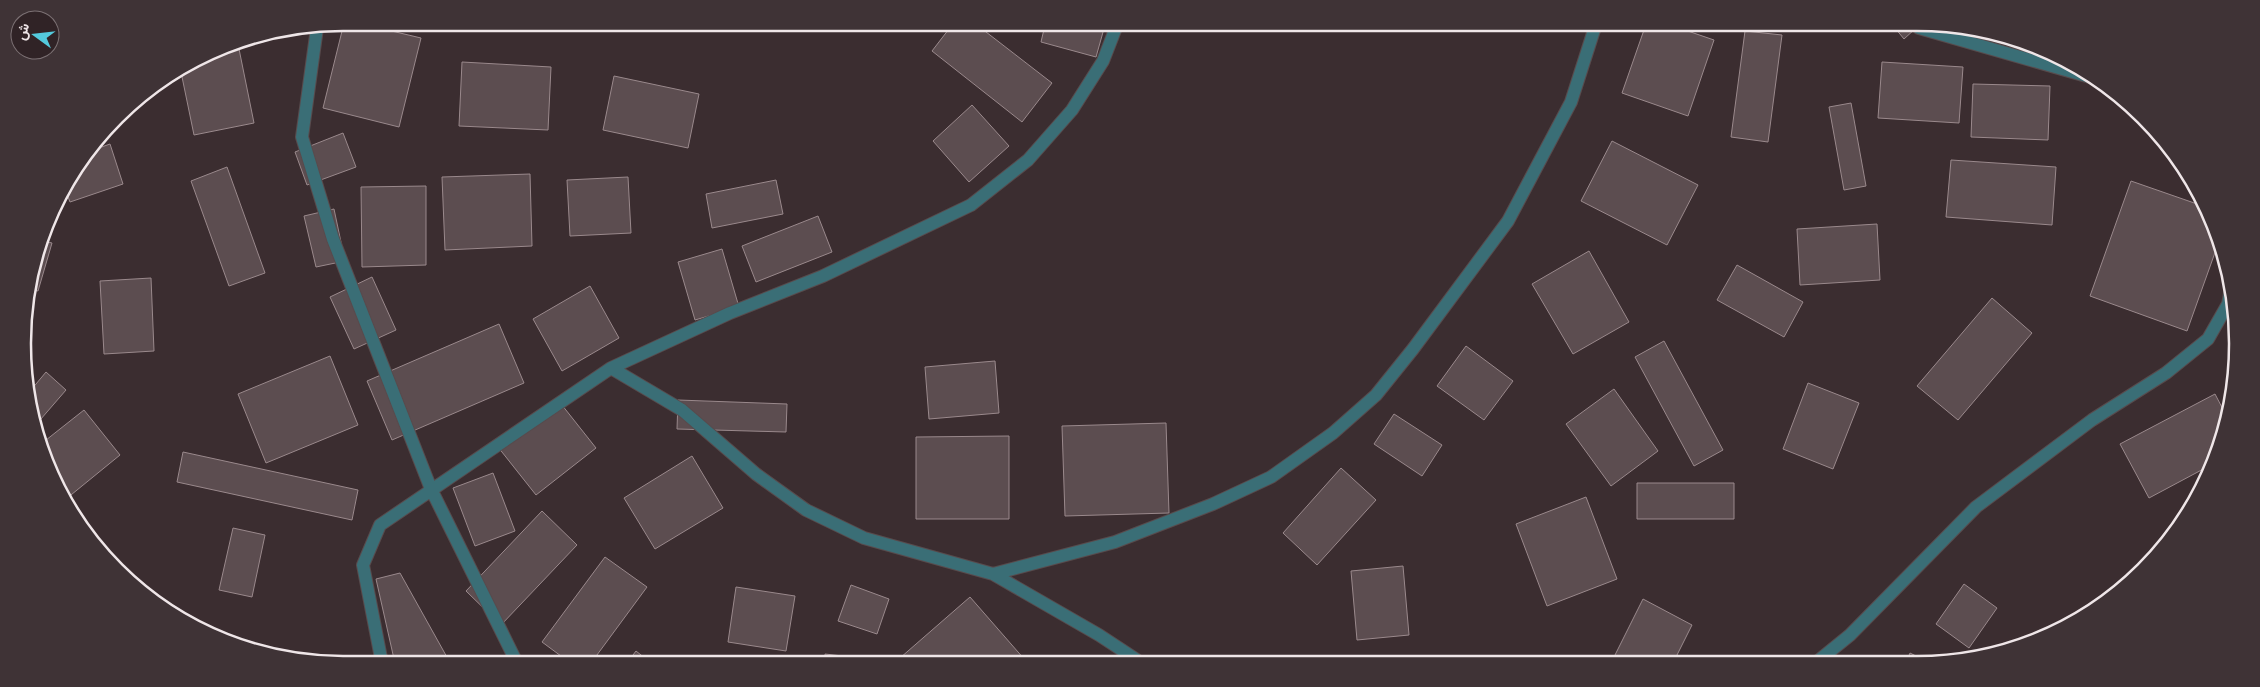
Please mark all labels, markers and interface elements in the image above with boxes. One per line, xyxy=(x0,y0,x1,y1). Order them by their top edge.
north arrow xyxy=(10,10,60,60)
text: ش xyxy=(12,21,33,42)

